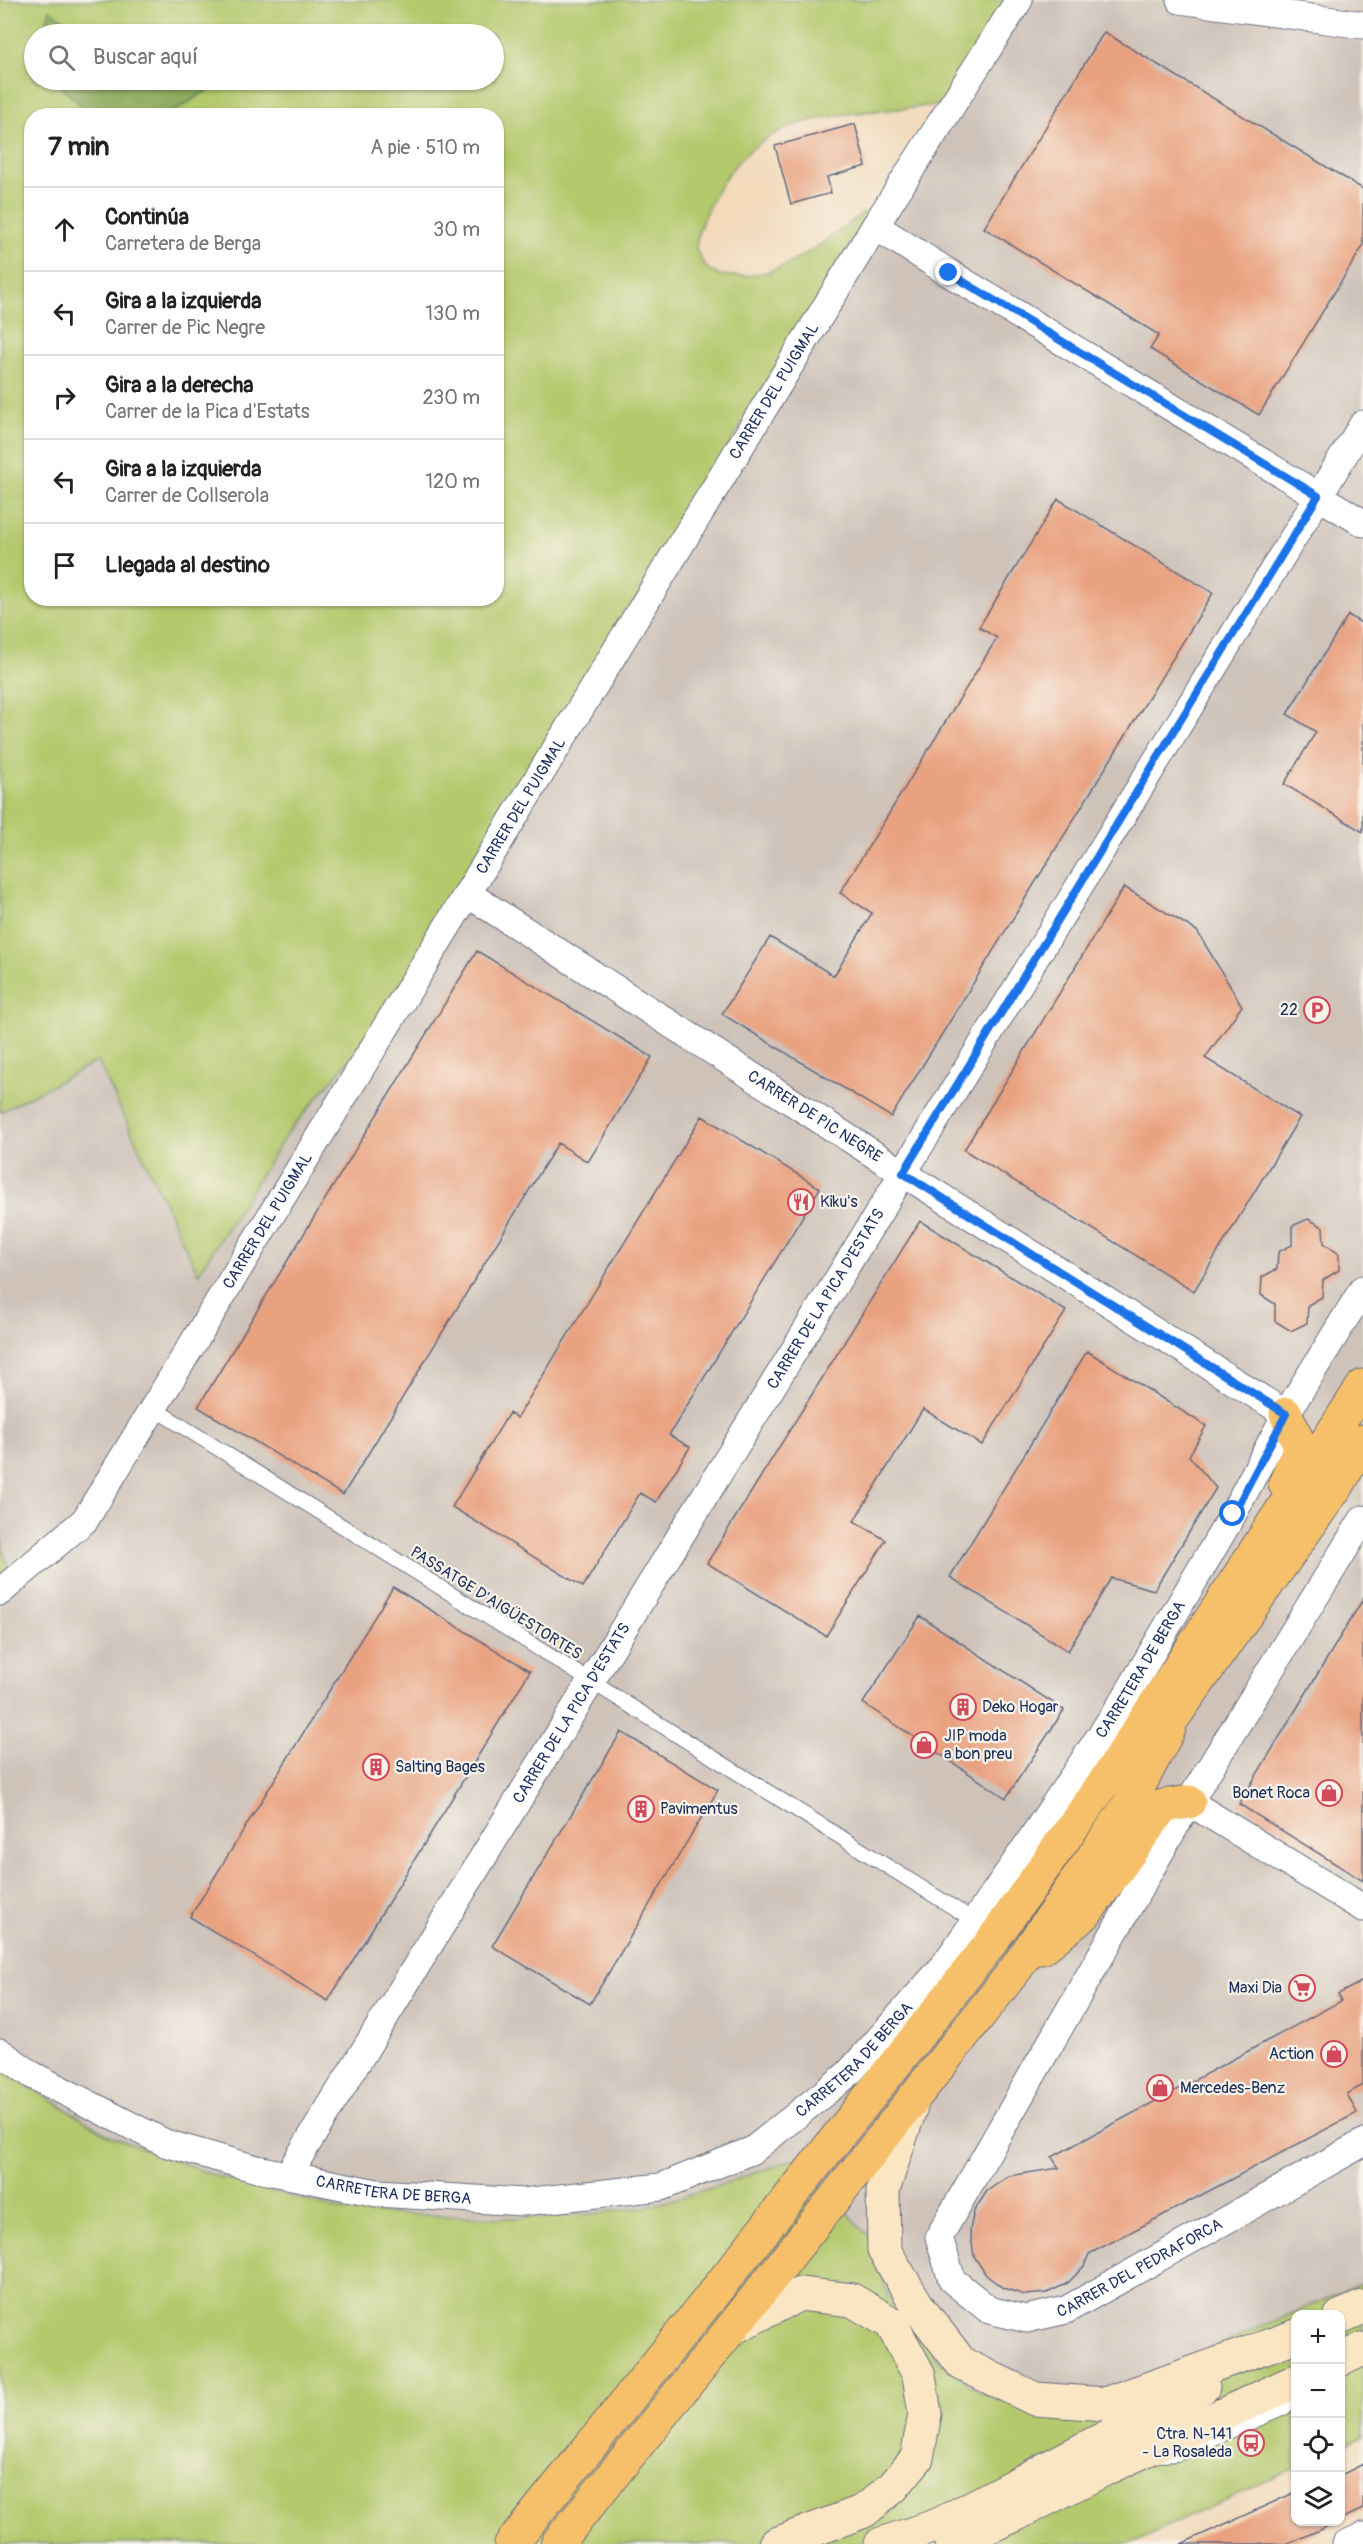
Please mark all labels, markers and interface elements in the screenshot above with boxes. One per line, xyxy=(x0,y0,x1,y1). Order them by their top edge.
search box xyxy=(24,24,504,90)
icon: search xyxy=(45,41,78,74)
text: Buscar aquí xyxy=(93,43,198,71)
text: 7 min xyxy=(48,131,110,163)
text: A pie · 510 m xyxy=(370,135,480,160)
text: Continúa xyxy=(105,203,189,231)
icon: ahead xyxy=(48,213,81,246)
text: 30 m xyxy=(433,217,480,242)
text: Carretera de Berga xyxy=(105,231,261,256)
route end xyxy=(935,259,961,285)
text: Gira a la izquierda xyxy=(105,287,262,315)
icon: left xyxy=(48,297,81,330)
text: 130 m xyxy=(425,301,480,326)
text: Carrer de Pic Negre xyxy=(105,315,265,340)
street label: CARRER DEL PUIGMAL xyxy=(725,319,823,463)
text: Gira a la derecha xyxy=(105,371,253,399)
icon: right xyxy=(48,381,81,414)
text: 230 m xyxy=(423,385,480,410)
text: Carrer de la Pica d'Estats xyxy=(105,399,310,424)
text: Gira a la izquierda xyxy=(105,455,262,483)
icon: left xyxy=(48,465,81,498)
text: 120 m xyxy=(425,469,480,494)
text: Carrer de Collserola xyxy=(105,483,269,508)
icon: arrive xyxy=(48,549,81,582)
text: Llegada al destino xyxy=(105,551,270,579)
street label: CARRER DEL PUIGMAL xyxy=(472,734,570,878)
parking icon: 22 xyxy=(1302,995,1332,1025)
place label: 22 xyxy=(1280,1000,1298,1020)
street label: CARRER DE PIC NEGRE xyxy=(744,1066,886,1167)
street label: CARRER DEL PUIGMAL xyxy=(218,1149,317,1293)
restaurant icon: Kiku's xyxy=(786,1187,816,1217)
place label: Kiku's xyxy=(820,1192,858,1212)
street label: CARRER DE LA PICA D'ESTATS xyxy=(763,1205,889,1393)
route start xyxy=(1219,1500,1245,1526)
street label: PASSATGE D'AIGÜESTORTES xyxy=(407,1542,585,1664)
street label: CARRETERA DE BERGA xyxy=(1091,1597,1190,1742)
street label: CARRER DE LA PICA D'ESTATS xyxy=(509,1619,635,1807)
building icon: Deko Hogar xyxy=(948,1692,978,1722)
place label: Deko Hogar xyxy=(982,1697,1059,1717)
place label: JIP moda a bon preu xyxy=(944,1726,1013,1764)
shop icon: JIP moda a bon preu xyxy=(909,1730,939,1760)
building icon: Salting Bages xyxy=(361,1752,391,1782)
place label: Salting Bages xyxy=(395,1757,485,1777)
shop icon: Bonet Roca xyxy=(1314,1778,1344,1808)
place label: Bonet Roca xyxy=(1232,1783,1310,1803)
building icon: Pavimentus xyxy=(626,1794,656,1824)
place label: Pavimentus xyxy=(660,1799,738,1819)
supermarket icon: Maxi Dia xyxy=(1287,1973,1317,2003)
place label: Maxi Dia xyxy=(1228,1978,1282,1998)
street label: CARRETERA DE BERGA xyxy=(792,1998,917,2122)
shop icon: Action xyxy=(1319,2039,1349,2069)
place label: Action xyxy=(1269,2044,1314,2064)
shop icon: Mercedes-Benz xyxy=(1145,2073,1175,2103)
place label: Mercedes-Benz xyxy=(1180,2078,1285,2098)
street label: CARRETERA DE BERGA xyxy=(314,2171,472,2209)
street label: CARRER DEL PEDRAFORCA xyxy=(1055,2214,1226,2322)
map controls xyxy=(1291,2310,1345,2526)
button: + xyxy=(1291,2310,1345,2364)
button: − xyxy=(1291,2364,1345,2418)
button: locate xyxy=(1291,2418,1345,2472)
place label: Ctra. N-141 - La Rosaleda xyxy=(1142,2424,1232,2462)
bus stop icon: Ctra. N-141 - La Rosaleda xyxy=(1236,2428,1266,2458)
button: layers xyxy=(1291,2472,1345,2526)

